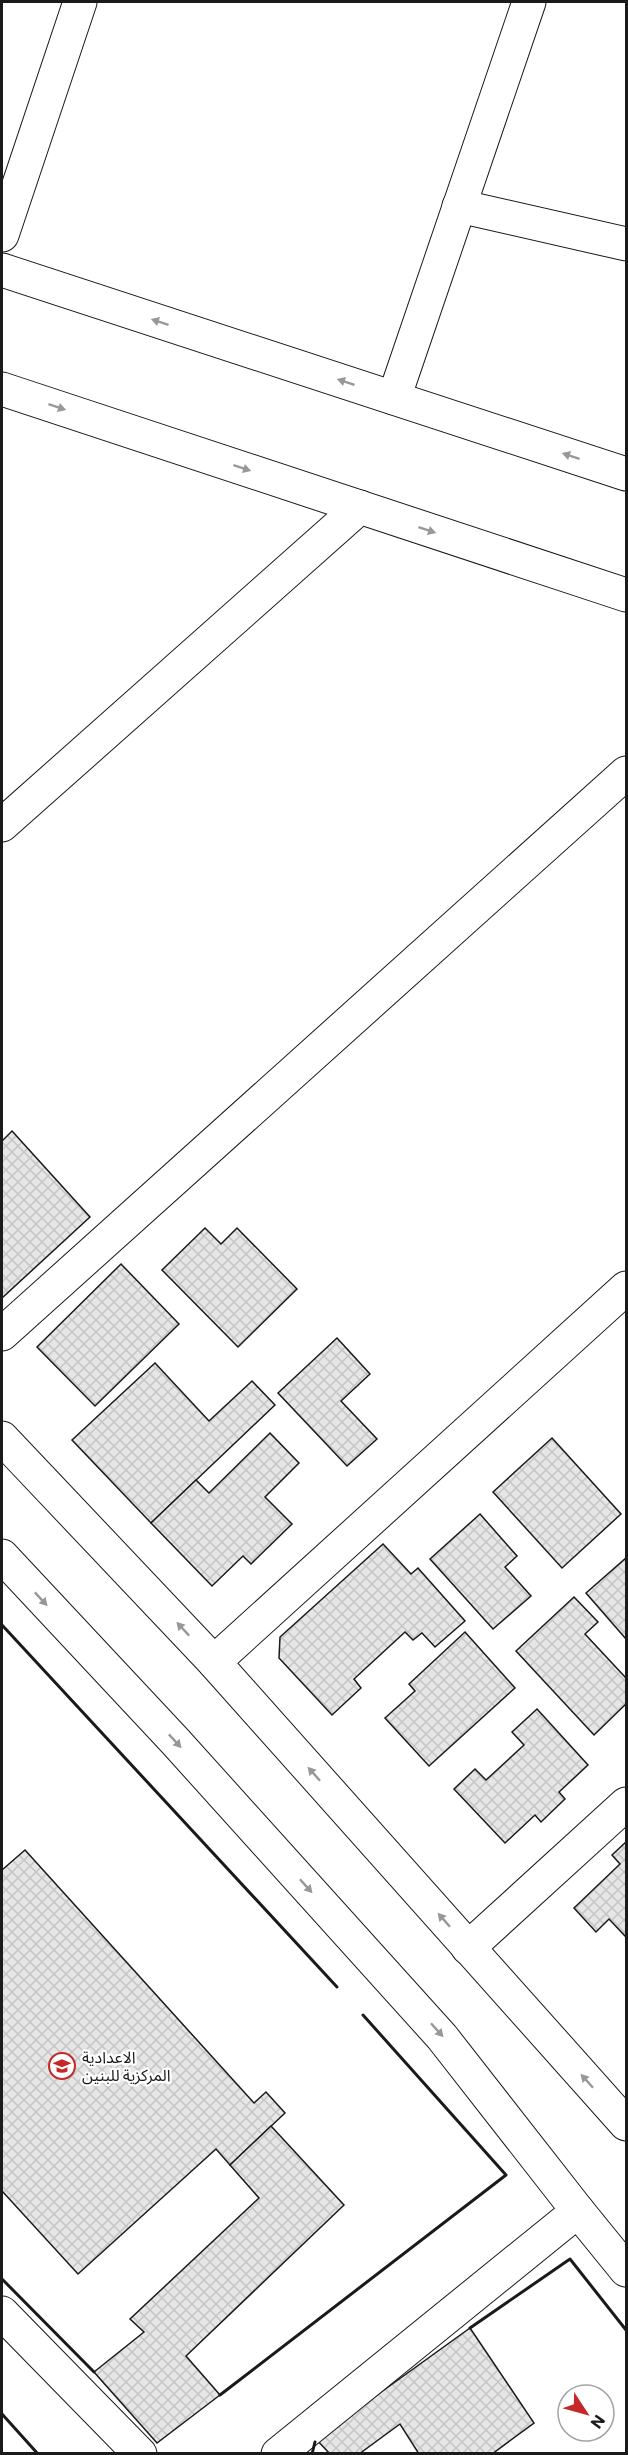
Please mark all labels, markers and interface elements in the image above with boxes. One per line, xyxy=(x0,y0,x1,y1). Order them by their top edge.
one-way arrow xyxy=(151,316,169,326)
one-way arrow xyxy=(337,377,355,386)
one-way arrow xyxy=(48,403,66,412)
one-way arrow xyxy=(562,451,580,460)
one-way arrow xyxy=(233,464,251,474)
one-way arrow xyxy=(418,525,436,535)
one-way arrow xyxy=(34,1592,48,1606)
one-way arrow xyxy=(177,1623,191,1637)
one-way arrow xyxy=(168,1734,182,1749)
one-way arrow xyxy=(308,1767,321,1782)
one-way arrow xyxy=(299,1878,312,1893)
one-way arrow xyxy=(438,1913,451,1928)
one-way arrow xyxy=(430,2023,444,2038)
place label: الاعدادية المركزية للبنين xyxy=(82,2047,171,2085)
school or university icon: الاعدادية المركزية للبنين xyxy=(47,2051,77,2081)
one-way arrow xyxy=(581,2074,594,2089)
north arrow xyxy=(556,2383,616,2443)
text: N xyxy=(587,2412,610,2433)

